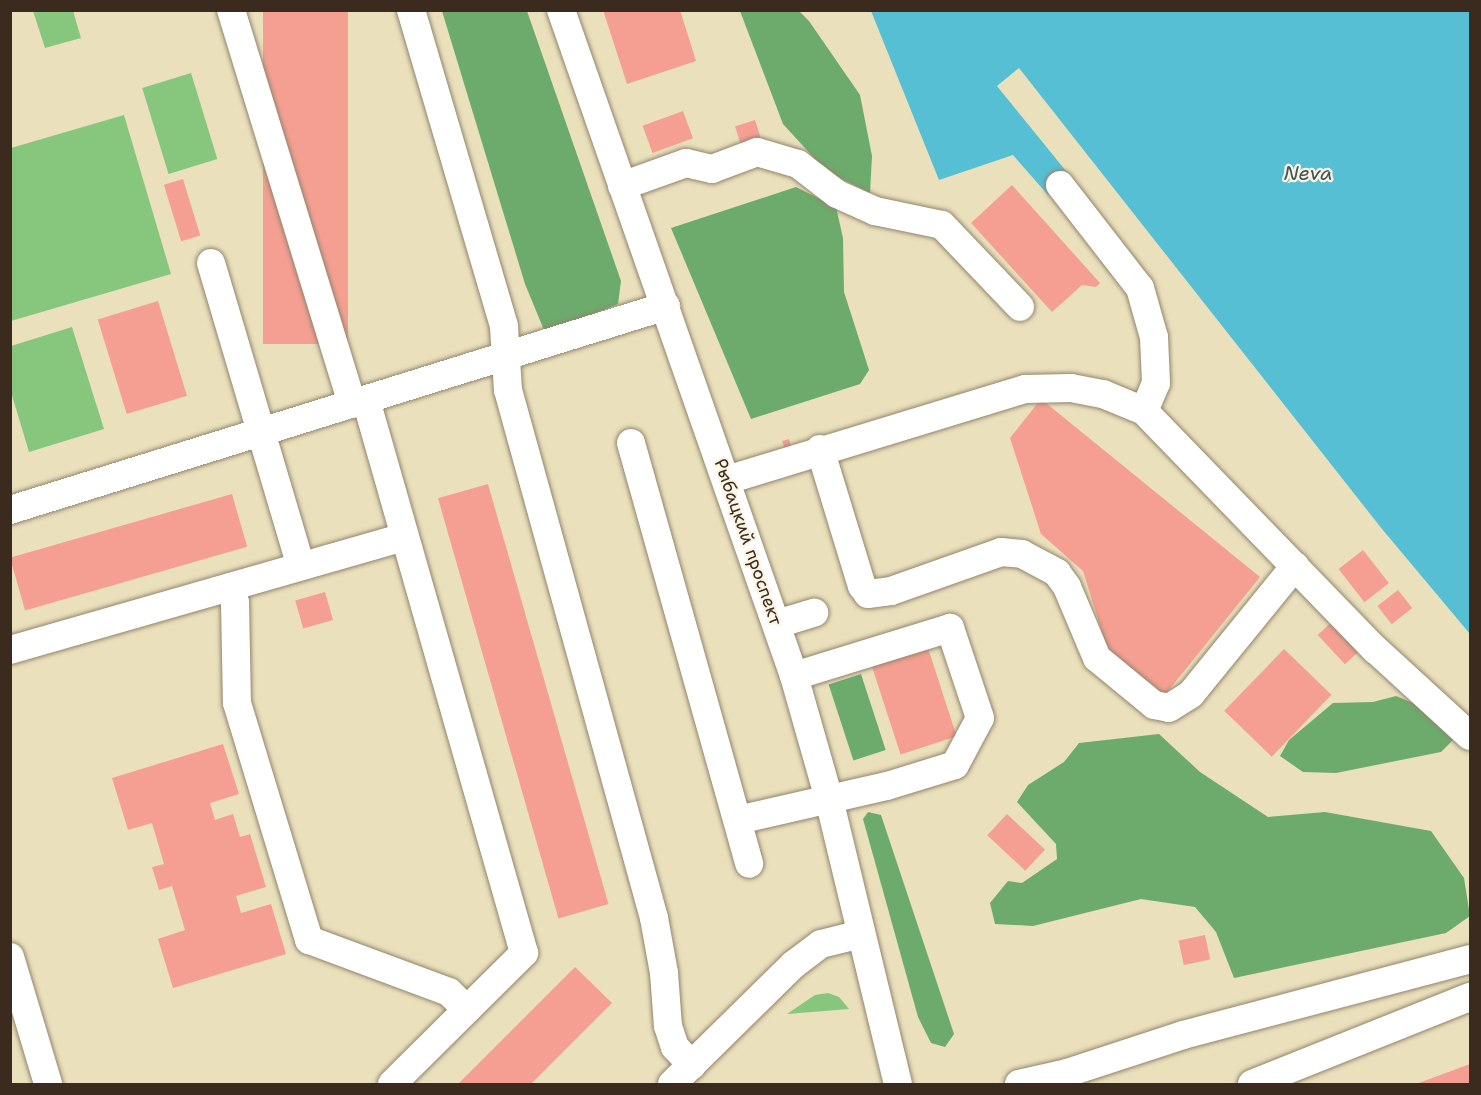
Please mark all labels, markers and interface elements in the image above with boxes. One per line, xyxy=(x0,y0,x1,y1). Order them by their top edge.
water label: Neva xyxy=(1284,161,1332,185)
street label: Рыбацкий проспект xyxy=(709,456,787,628)

